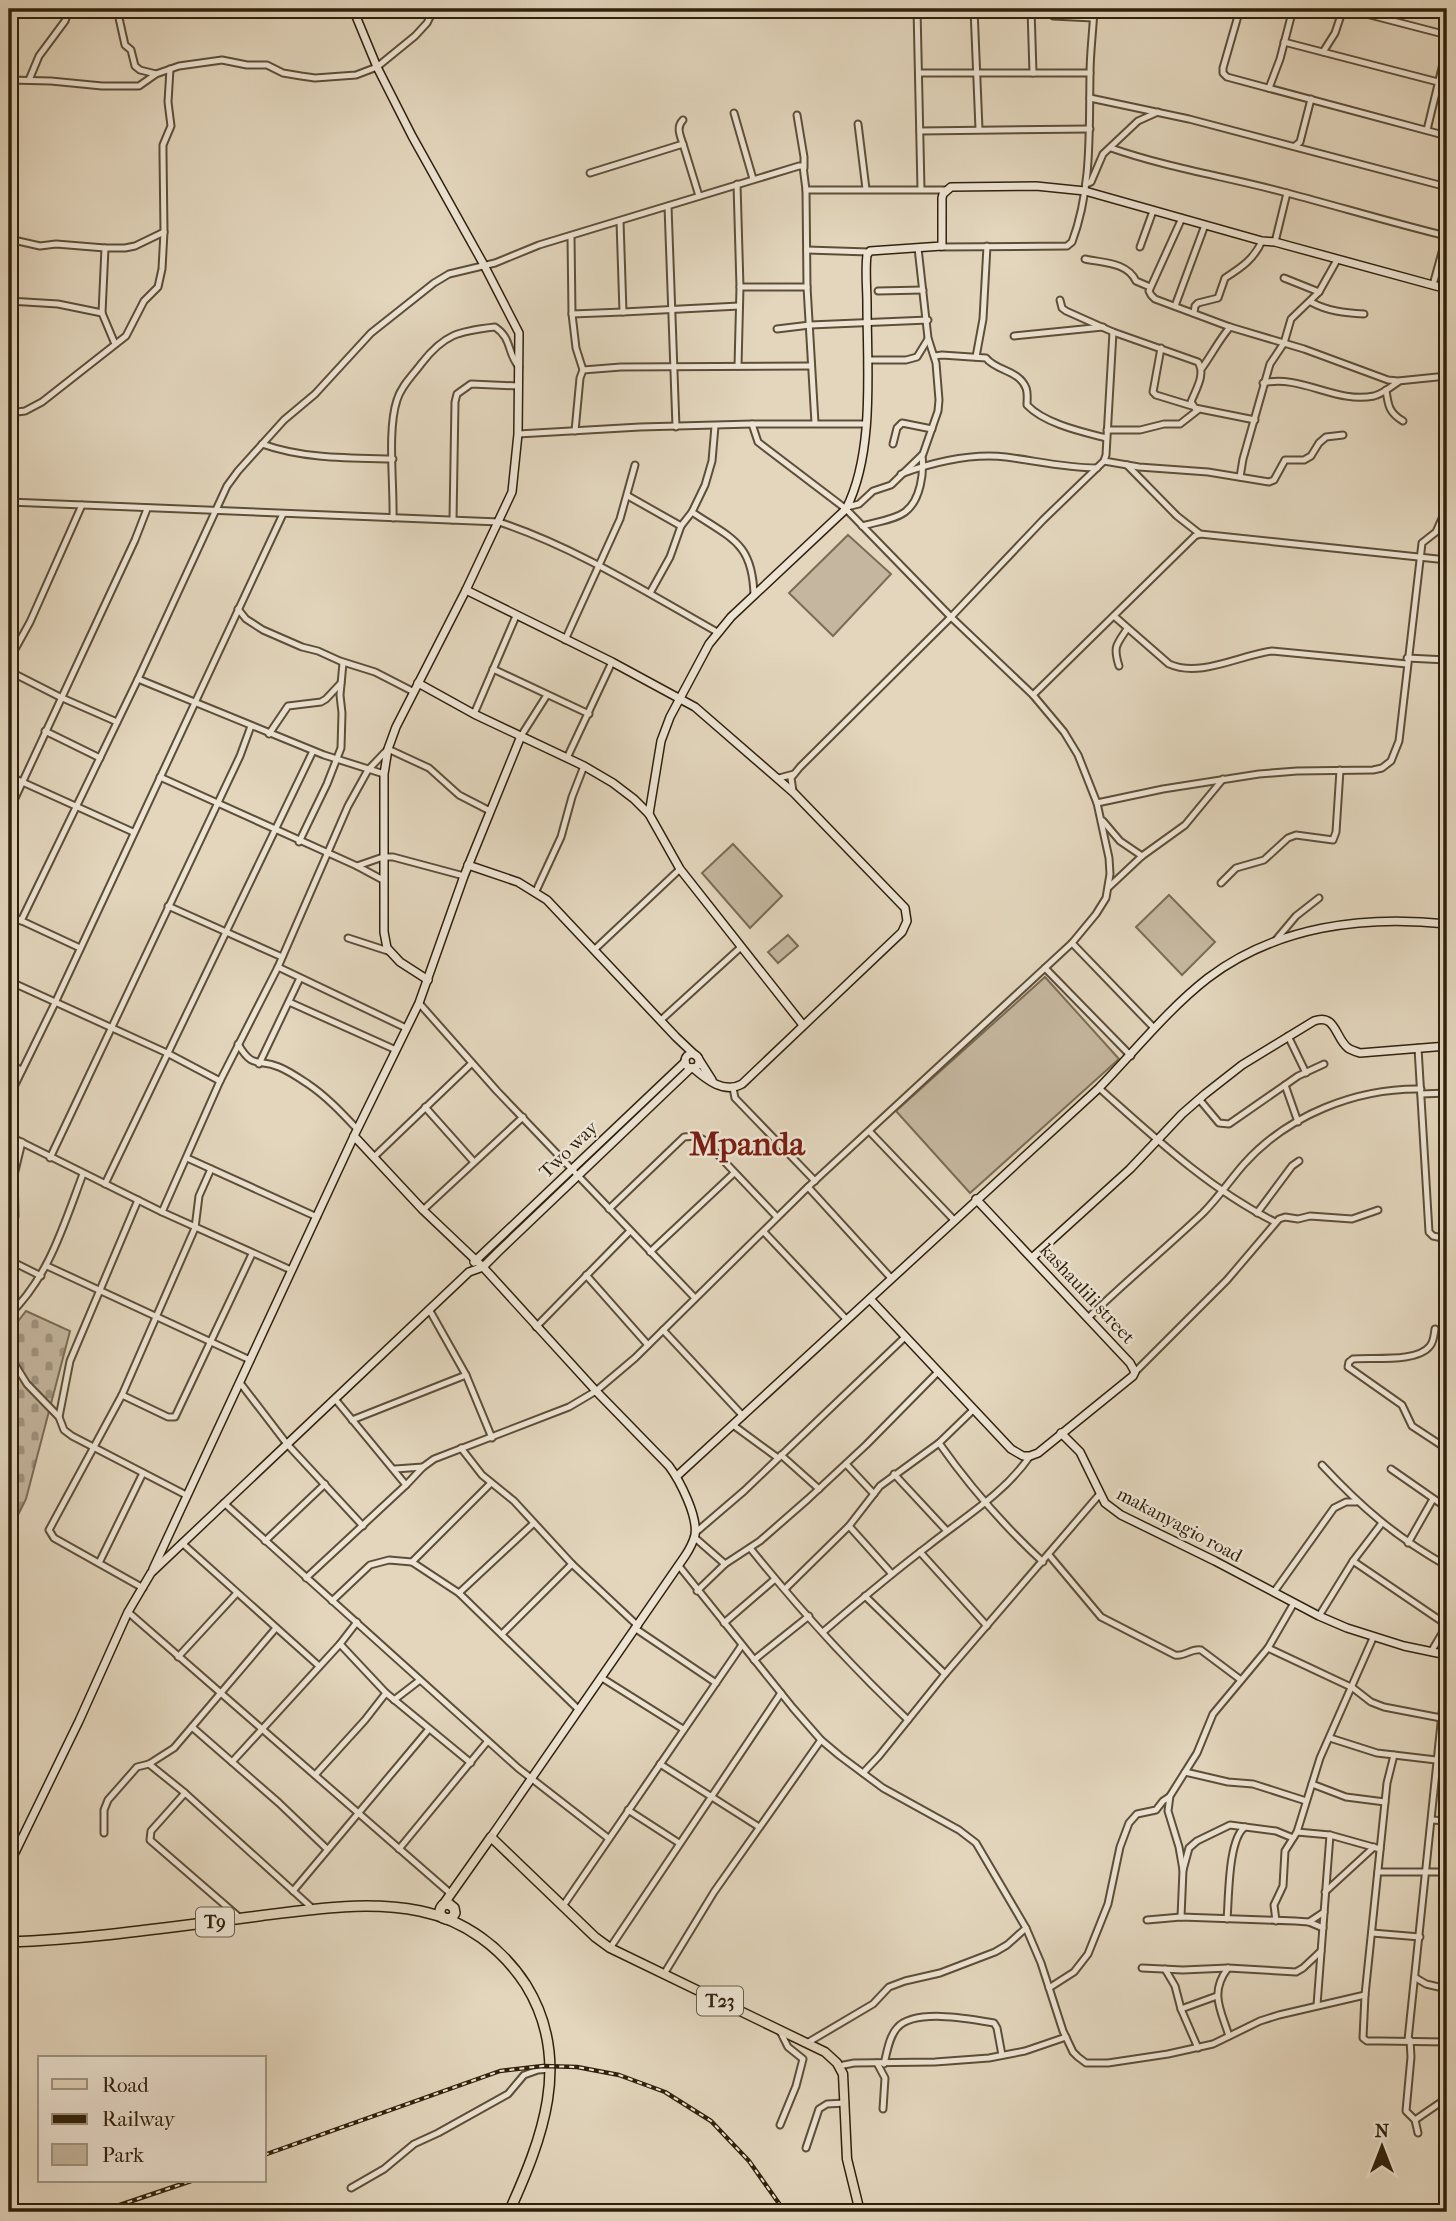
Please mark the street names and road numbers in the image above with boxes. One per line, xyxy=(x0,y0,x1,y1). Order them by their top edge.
street label: Two way xyxy=(535,1116,603,1183)
street label: kashaulili street xyxy=(1035,1239,1139,1348)
street label: makanyagio road xyxy=(1113,1483,1246,1567)
road number: T9 xyxy=(196,1908,234,1936)
road number: T23 xyxy=(697,1986,743,2015)

